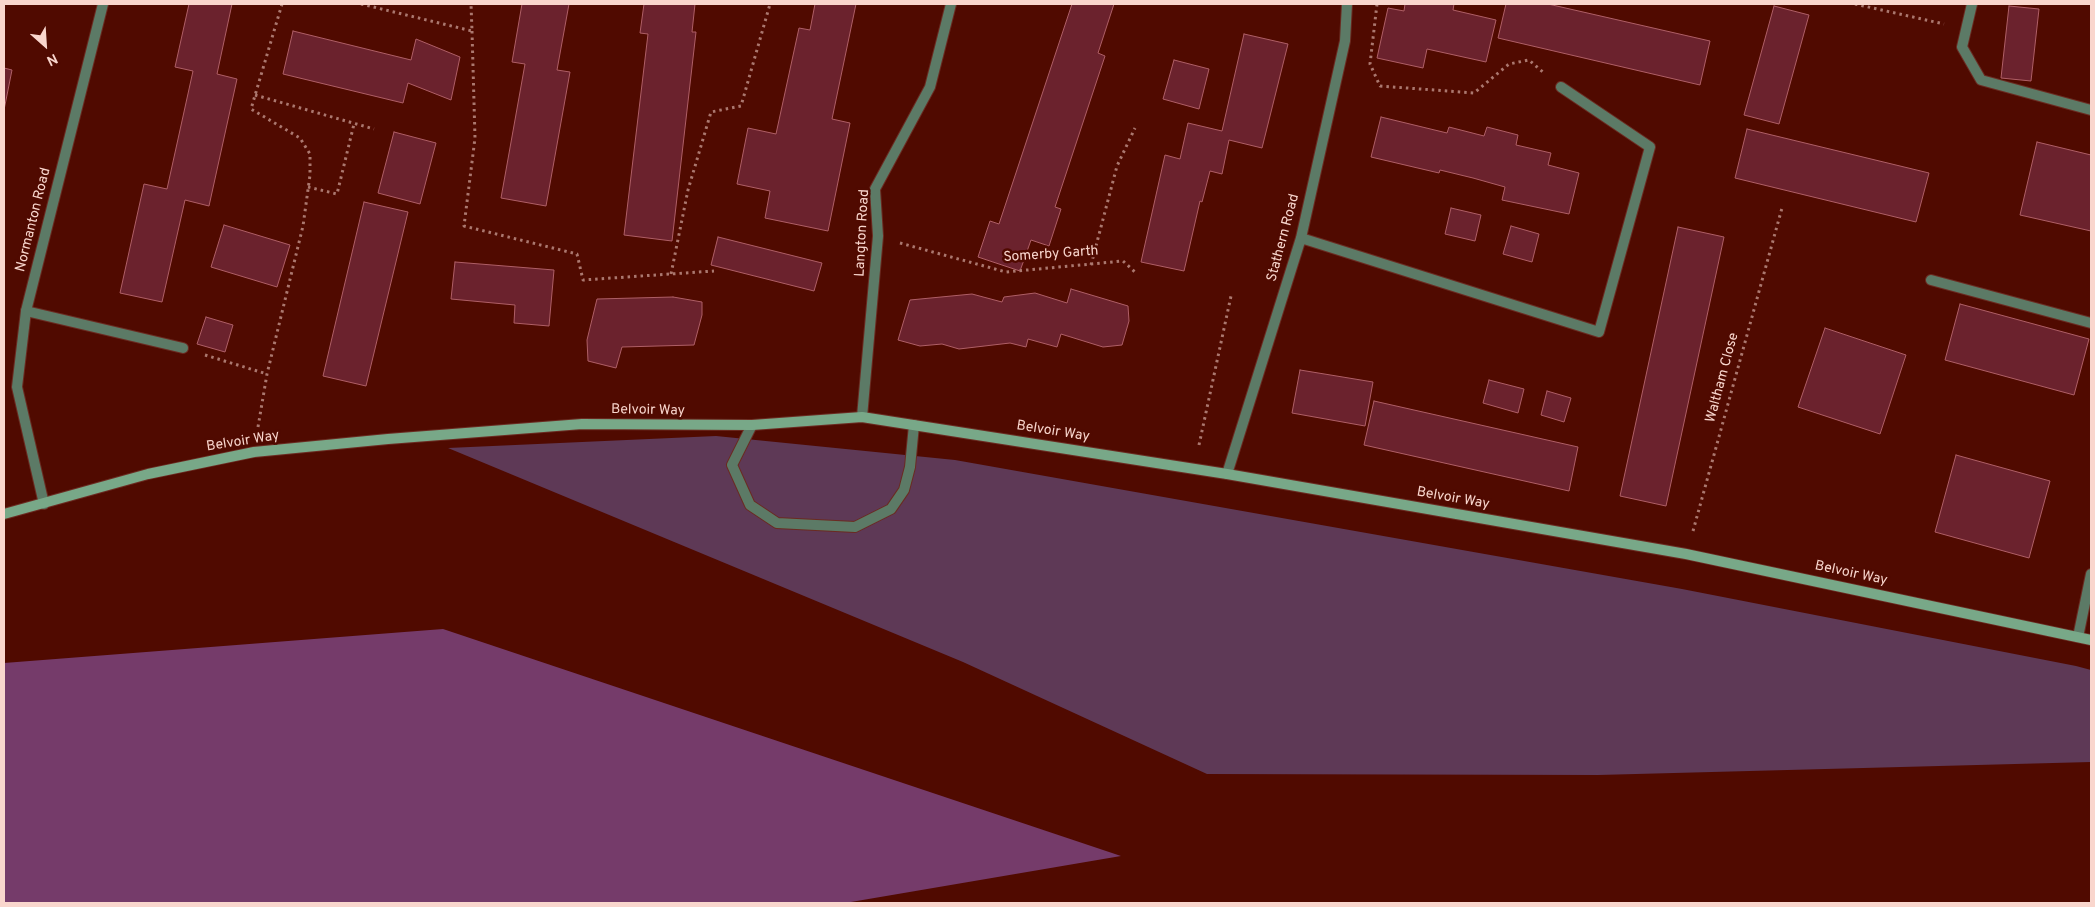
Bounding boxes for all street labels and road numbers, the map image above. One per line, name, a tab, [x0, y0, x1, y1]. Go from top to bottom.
street label: Normanton Road	[13, 166, 55, 274]
street label: Langton Road	[852, 189, 874, 277]
street label: Stathern Road	[1264, 192, 1304, 284]
street label: Somerby Garth	[1003, 243, 1099, 267]
street label: Waltham Close	[1703, 331, 1743, 425]
street label: Belvoir Way	[611, 402, 685, 420]
street label: Belvoir Way	[1015, 418, 1091, 446]
street label: Belvoir Way	[205, 428, 281, 456]
street label: Belvoir Way	[1415, 484, 1491, 514]
street label: Belvoir Way	[1813, 558, 1889, 590]

